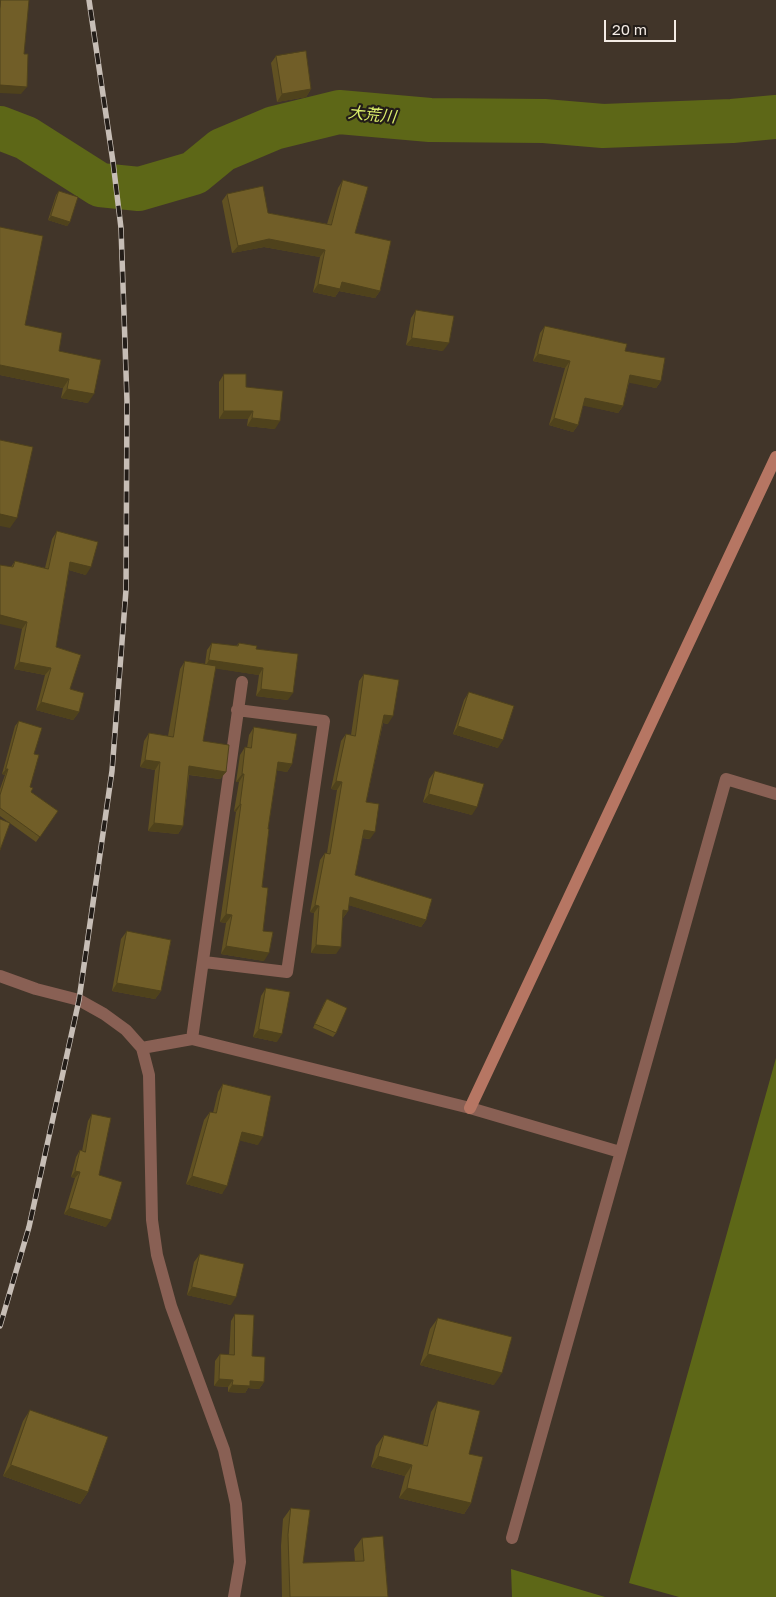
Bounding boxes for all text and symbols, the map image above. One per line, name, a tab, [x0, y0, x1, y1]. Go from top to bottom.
scale bar	[606, 10, 678, 42]
text: 20 m	[612, 20, 647, 38]
water label: 大荒川	[347, 103, 397, 127]

